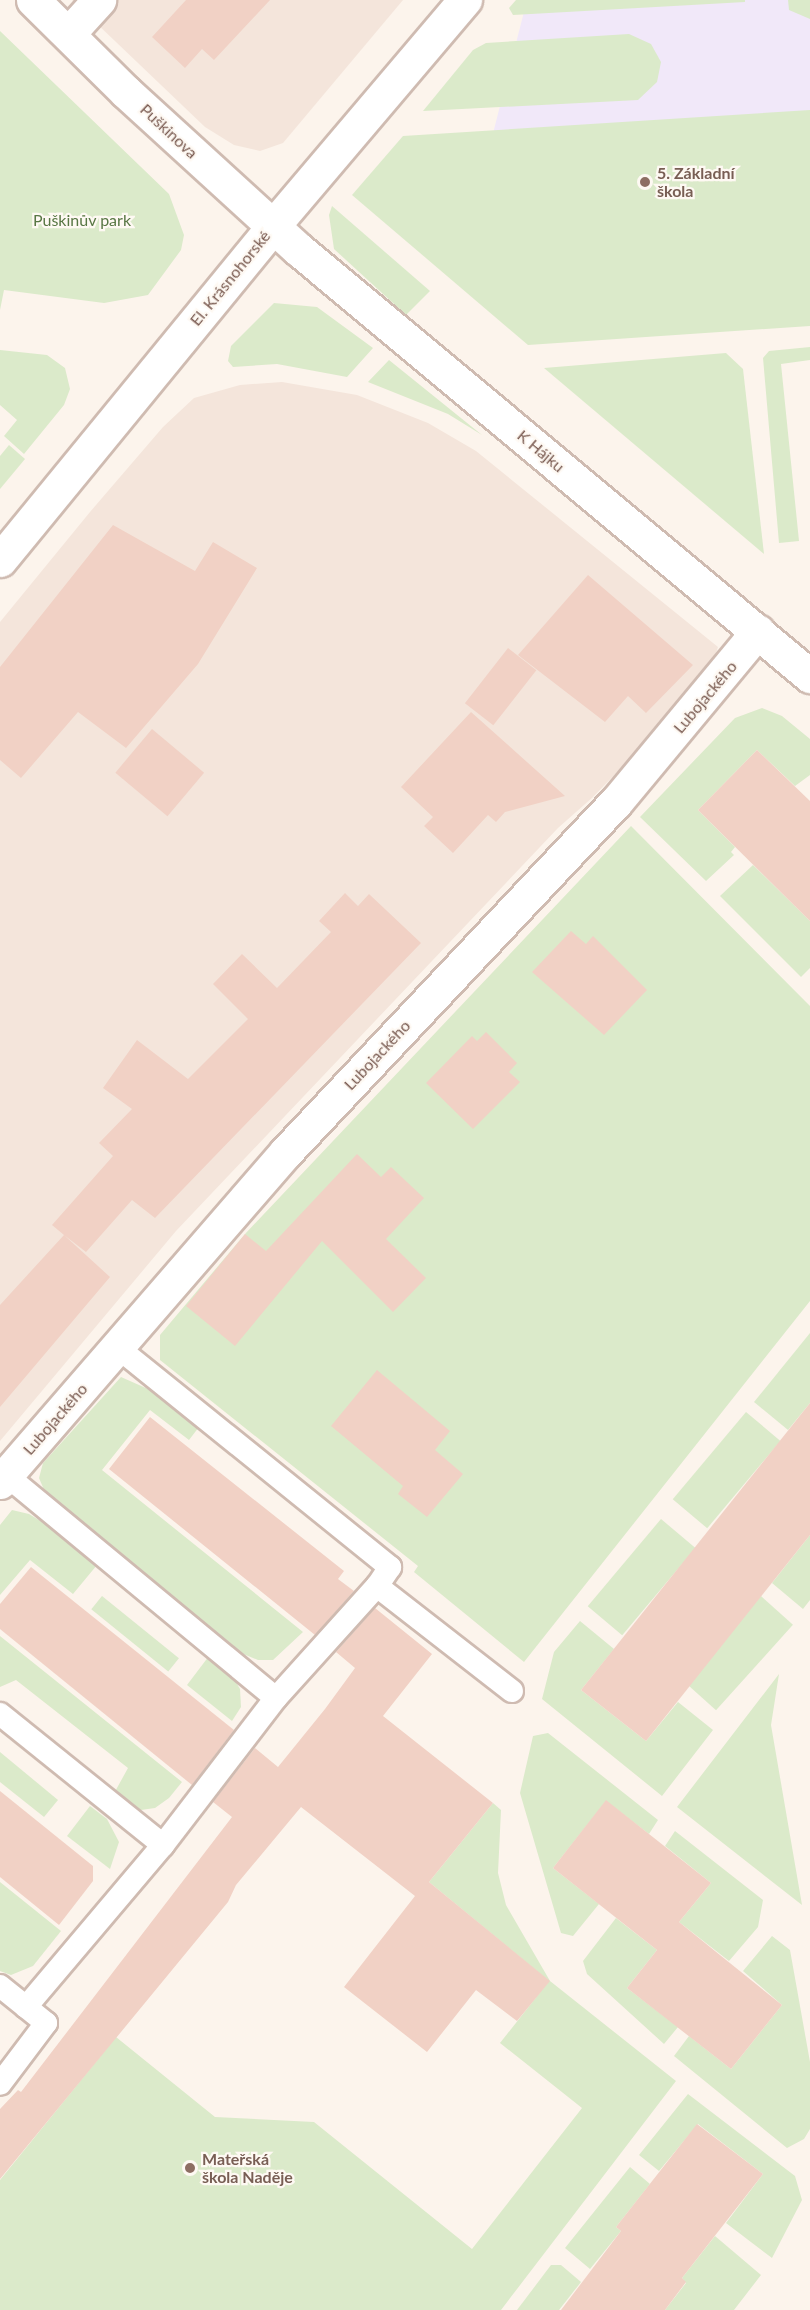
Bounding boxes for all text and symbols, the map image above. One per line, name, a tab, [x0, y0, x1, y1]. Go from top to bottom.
street label: Puškinova	[136, 100, 202, 162]
place label: 5. Základní škola	[657, 163, 735, 201]
marker: 5. Základní škola	[638, 175, 652, 189]
park label: Puškinův park	[33, 210, 131, 230]
street label: El. Krásnohorské	[186, 227, 274, 329]
street label: K Hájku	[514, 426, 568, 476]
street label: Lubojackého	[669, 657, 741, 737]
street label: Lubojackého	[340, 1016, 414, 1094]
street label: Lubojackého	[19, 1379, 91, 1459]
place label: Mateřská škola Naděje	[202, 2149, 293, 2187]
marker: Mateřská škola Naděje	[183, 2161, 197, 2175]

